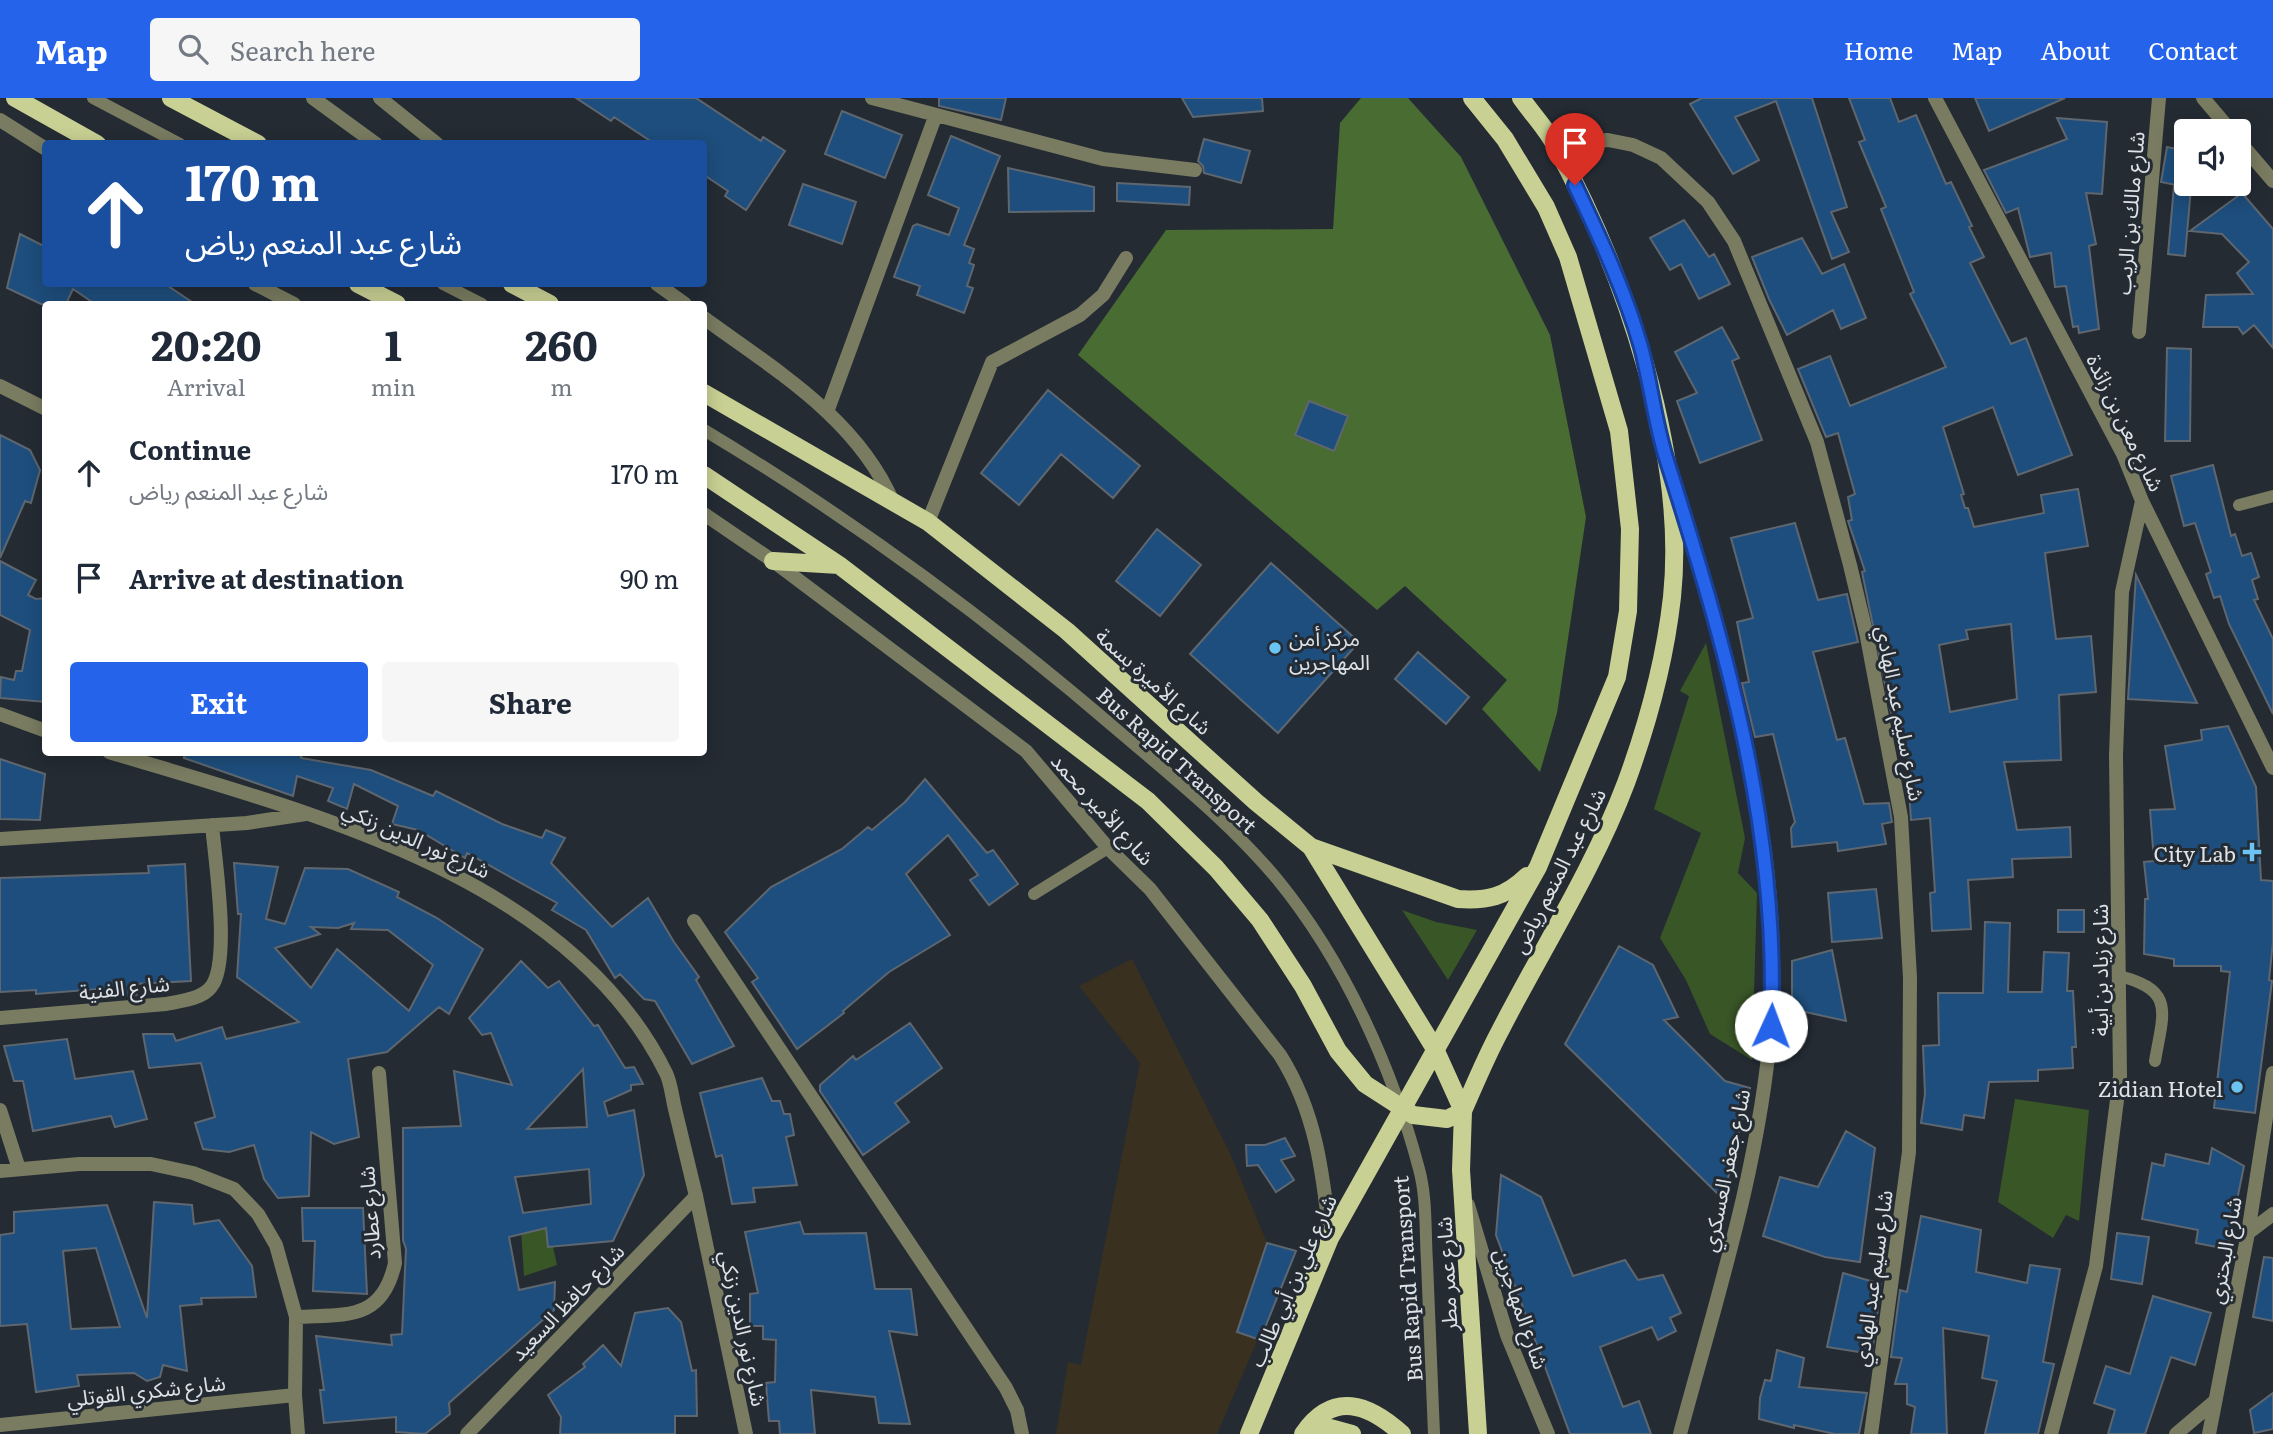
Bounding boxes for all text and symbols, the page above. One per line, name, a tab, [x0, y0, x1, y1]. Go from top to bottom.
search box	[150, 18, 640, 81]
text: Map	[35, 25, 108, 74]
icon: search	[174, 30, 212, 68]
text: Search here	[230, 30, 376, 69]
text: Home	[1844, 32, 1913, 67]
text: Map	[1951, 32, 2002, 67]
text: About	[2040, 32, 2110, 67]
text: Contact	[2148, 32, 2238, 67]
pin	[1545, 113, 1605, 185]
map controls	[2174, 119, 2251, 196]
button: sound	[2174, 119, 2251, 196]
icon: arrive	[1556, 124, 1594, 162]
street label: شارع مالك بن الريب	[2105, 130, 2153, 296]
text: 170 m	[185, 143, 319, 216]
icon: ahead	[70, 168, 161, 259]
text: شارع عبد المنعم رياض	[185, 216, 462, 264]
text: 20:20	[151, 312, 262, 374]
text: 1	[385, 312, 402, 374]
text: 260	[525, 312, 598, 374]
street label: شارع معن بن زائدة	[2079, 348, 2174, 497]
text: Arrival	[167, 369, 246, 403]
text: min	[371, 369, 416, 403]
text: m	[550, 369, 573, 403]
text: Continue	[129, 429, 251, 468]
text: 170 m	[611, 453, 679, 492]
icon: ahead	[70, 454, 108, 492]
text: شارع عبد المنعم رياض	[129, 473, 328, 507]
text: Arrive at destination	[129, 558, 404, 597]
text: 90 m	[620, 558, 679, 597]
icon: arrive	[70, 559, 108, 597]
street label: شارع الأميرة بسمة	[1089, 619, 1220, 742]
place label: مركز أمن المهاجرين	[1289, 621, 1370, 676]
street label: شارع سليم عبد الهادي	[1867, 623, 1934, 804]
marker: مركز أمن المهاجرين	[1267, 640, 1283, 656]
button: Exit	[70, 662, 368, 742]
button: Share	[382, 662, 679, 742]
street label: Bus Rapid Transport	[1091, 678, 1266, 840]
street label: شارع الأمير محمد	[1044, 745, 1163, 872]
street label: شارع عبد المنعم رياض	[1502, 782, 1614, 959]
street label: شارع نور الدين زنكي	[337, 792, 496, 887]
place label: City Lab	[2153, 837, 2236, 868]
marker: City Lab	[2242, 842, 2262, 862]
street label: شارع زياد بن أبية	[2083, 904, 2116, 1036]
street label: شارع الفنية	[77, 966, 171, 1008]
position arrow	[1734, 989, 1808, 1063]
place label: Zidian Hotel	[2098, 1072, 2223, 1103]
marker: Zidian Hotel	[2229, 1079, 2245, 1095]
street label: شارع جعفر العسكري	[1692, 1086, 1759, 1255]
street label: شارع عطارد	[349, 1165, 389, 1261]
street label: Bus Rapid Transport	[1383, 1174, 1429, 1383]
street label: شارع سليم عبد الهادي	[1843, 1188, 1902, 1369]
street label: شارع علي بن أبي طالب	[1239, 1189, 1346, 1372]
street label: شارع البحتري	[2198, 1194, 2250, 1307]
street label: شارع عمر مطر	[1427, 1216, 1466, 1333]
street label: شارع حافظ السعيد	[502, 1235, 632, 1368]
street label: شارع المهاجرين	[1486, 1243, 1558, 1373]
street label: شارع نور الدين زنكي	[711, 1247, 777, 1410]
street label: شارع شكري القوتلي	[65, 1365, 227, 1416]

